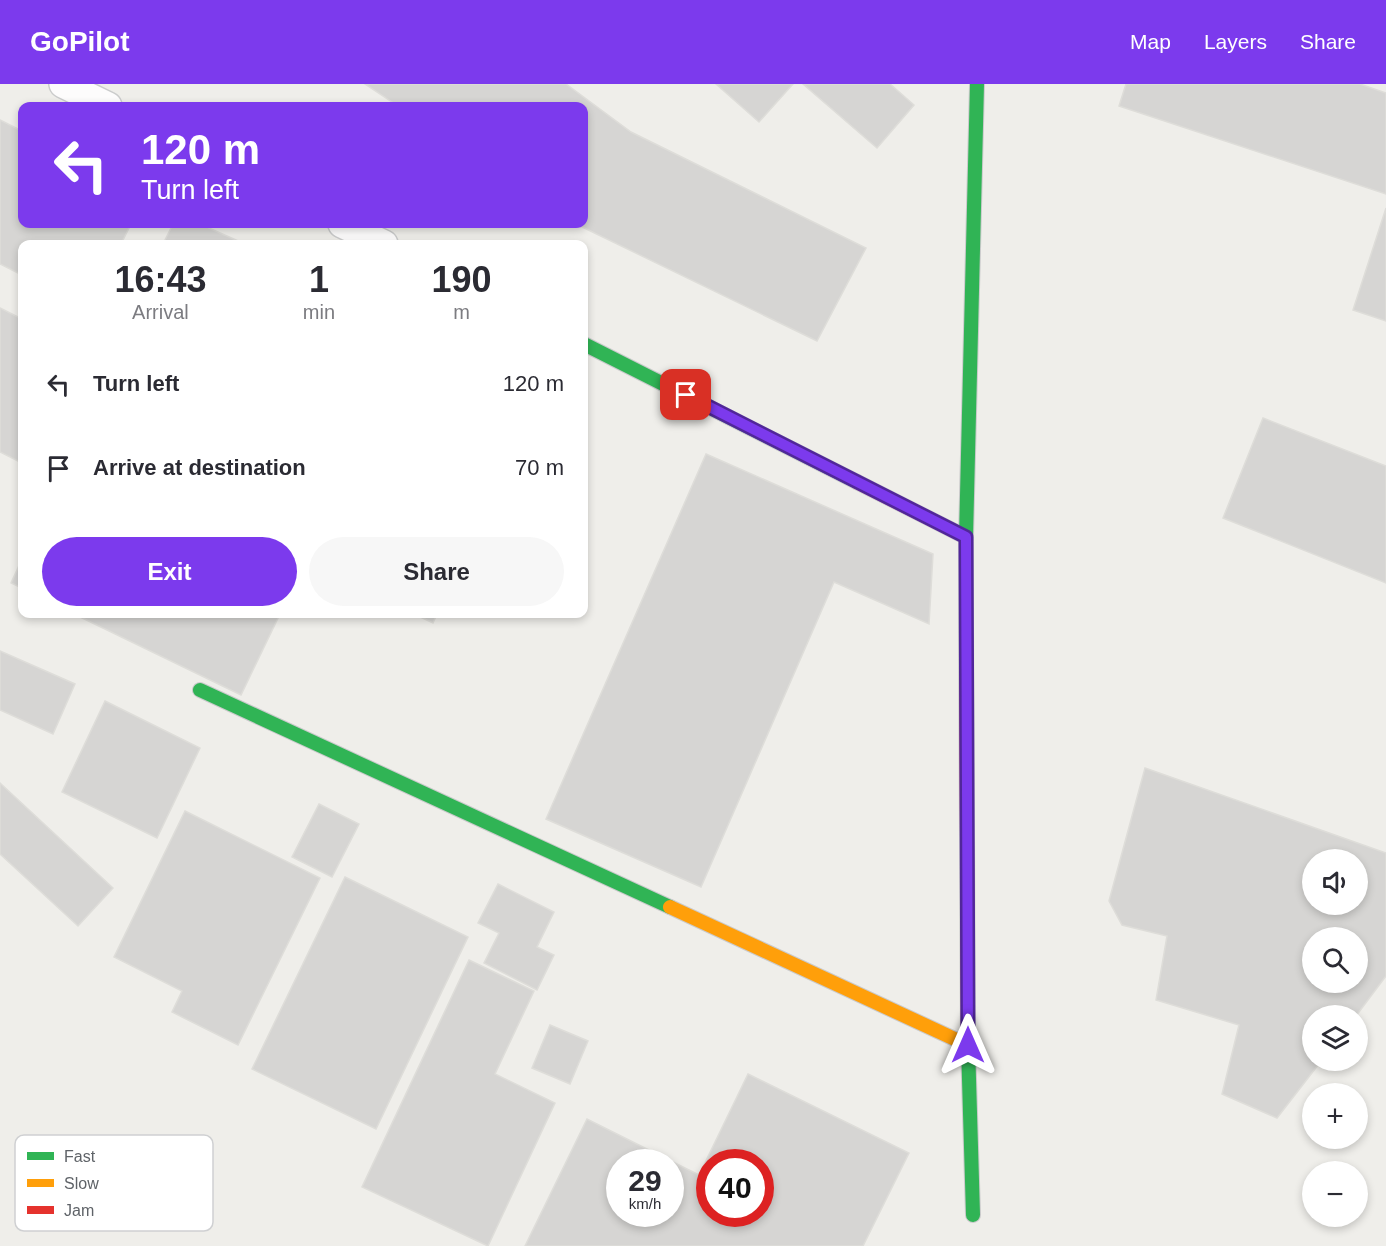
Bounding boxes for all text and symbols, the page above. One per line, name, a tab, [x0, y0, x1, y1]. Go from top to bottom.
text: GoPilot	[30, 26, 130, 57]
text: Map	[1130, 30, 1171, 53]
text: Layers	[1204, 30, 1267, 53]
text: Share	[1300, 30, 1356, 53]
icon: left	[42, 126, 120, 204]
text: 120 m	[141, 126, 260, 173]
text: Turn left	[141, 175, 239, 205]
text: 16:43	[114, 259, 206, 300]
text: 1	[309, 259, 329, 300]
text: 190	[431, 259, 492, 300]
text: Arrival	[132, 301, 189, 323]
text: min	[303, 301, 335, 323]
text: m	[453, 301, 470, 323]
icon: left	[42, 368, 75, 401]
pin	[660, 369, 711, 420]
text: Turn left	[93, 371, 179, 396]
text: 120 m	[503, 371, 564, 396]
icon: arrive	[669, 378, 702, 411]
icon: arrive	[42, 452, 75, 485]
text: Arrive at destination	[93, 455, 306, 480]
text: 70 m	[515, 455, 564, 480]
button: Exit	[42, 537, 297, 606]
button: Share	[309, 537, 564, 606]
map controls	[1302, 849, 1368, 1227]
button: sound	[1302, 849, 1368, 915]
button: search	[1302, 927, 1368, 993]
button: layers	[1302, 1005, 1368, 1071]
position arrow	[936, 1013, 1000, 1077]
button: +	[1302, 1083, 1368, 1149]
legend	[15, 1135, 213, 1231]
text: Fast	[64, 1148, 96, 1165]
speed limit sign: 40	[696, 1149, 774, 1227]
button: −	[1302, 1161, 1368, 1227]
text: 29	[628, 1164, 662, 1197]
text: Slow	[64, 1175, 99, 1192]
text: km/h	[629, 1195, 661, 1212]
text: Jam	[64, 1202, 94, 1219]

